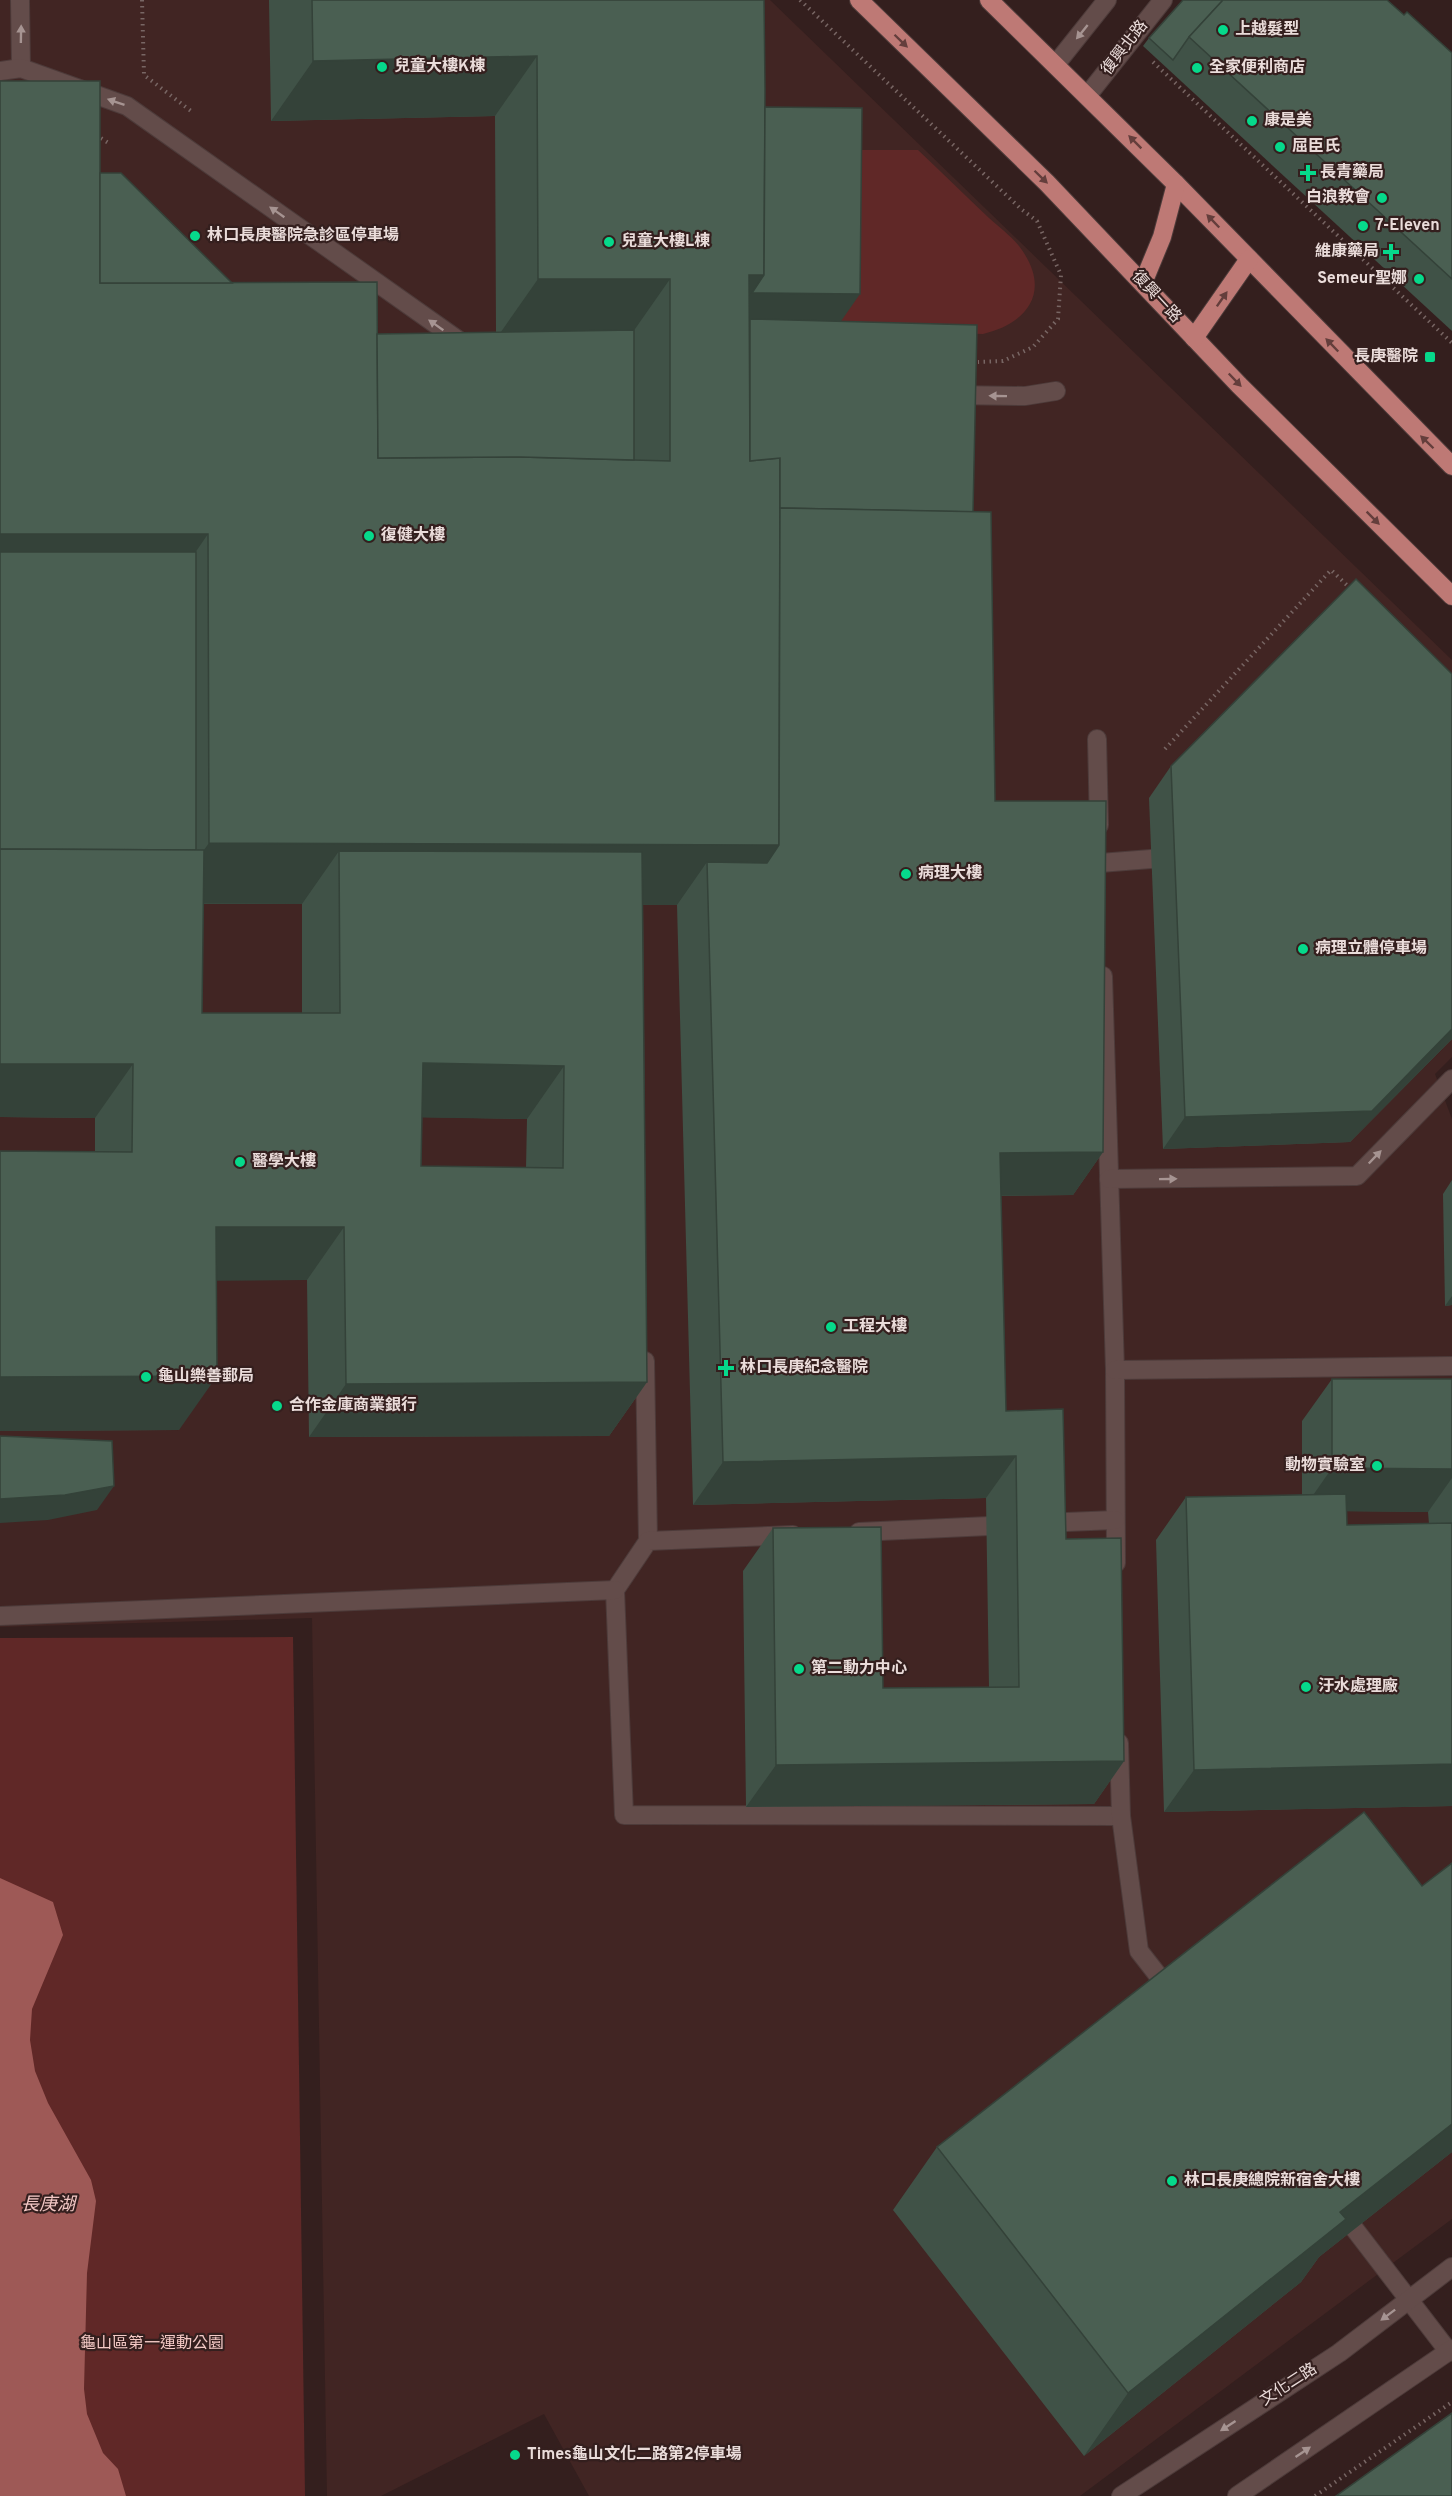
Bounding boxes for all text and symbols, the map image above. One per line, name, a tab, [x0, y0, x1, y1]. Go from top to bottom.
street label: 復興北路	[1097, 17, 1153, 79]
place label: 上越髮型	[1235, 19, 1299, 40]
marker: 上越髮型	[1216, 23, 1230, 37]
one-way arrow	[1075, 24, 1088, 40]
one-way arrow	[17, 25, 26, 44]
one-way arrow	[893, 33, 907, 47]
place label: 兒童大樓K棟	[394, 56, 485, 77]
place label: 全家便利商店	[1209, 58, 1305, 78]
marker: 兒童大樓K棟	[375, 60, 389, 74]
marker: 全家便利商店	[1190, 61, 1204, 75]
one-way arrow	[107, 97, 125, 107]
place label: 康是美	[1264, 111, 1312, 131]
marker: 康是美	[1245, 114, 1259, 128]
one-way arrow	[1128, 136, 1142, 150]
place label: 屈臣氏	[1292, 137, 1340, 157]
marker: 屈臣氏	[1273, 140, 1287, 154]
place label: 長青藥局	[1320, 163, 1384, 183]
marker: 長青藥局	[1301, 166, 1315, 180]
one-way arrow	[1033, 169, 1047, 183]
place label: 白浪教會	[1306, 188, 1370, 208]
marker: 白浪教會	[1375, 191, 1389, 205]
one-way arrow	[269, 206, 285, 218]
one-way arrow	[1206, 215, 1220, 229]
place label: 7-Eleven	[1375, 216, 1440, 236]
marker: 7-Eleven	[1356, 219, 1370, 233]
place label: 林口長庚醫院急診區停車場	[207, 226, 399, 246]
marker: 林口長庚醫院急診區停車場	[188, 229, 202, 243]
place label: 兒童大樓L棟	[621, 231, 710, 252]
marker: 兒童大樓L棟	[602, 235, 616, 249]
place label: 維康藥局	[1315, 242, 1379, 262]
marker: 維康藥局	[1384, 245, 1398, 259]
street label: 復興一路	[1127, 267, 1185, 327]
place label: Semeur聖娜	[1317, 268, 1407, 289]
marker: Semeur聖娜	[1412, 272, 1426, 286]
one-way arrow	[1216, 291, 1228, 307]
one-way arrow	[428, 319, 444, 331]
one-way arrow	[1325, 337, 1339, 352]
place label: 長庚醫院	[1354, 347, 1418, 367]
marker: 長庚醫院	[1423, 350, 1437, 364]
one-way arrow	[1227, 373, 1241, 387]
one-way arrow	[988, 392, 1007, 401]
one-way arrow	[1420, 435, 1434, 449]
one-way arrow	[1365, 510, 1379, 524]
place label: 復健大樓	[381, 526, 445, 546]
marker: 復健大樓	[362, 529, 376, 543]
place label: 病理大樓	[918, 864, 982, 884]
marker: 病理大樓	[899, 867, 913, 881]
place label: 病理立體停車場	[1315, 939, 1427, 959]
marker: 病理立體停車場	[1296, 942, 1310, 956]
one-way arrow	[1368, 1151, 1382, 1165]
place label: 醫學大樓	[252, 1152, 316, 1172]
marker: 醫學大樓	[233, 1155, 247, 1169]
one-way arrow	[1158, 1174, 1177, 1184]
place label: 工程大樓	[843, 1317, 907, 1337]
marker: 工程大樓	[824, 1320, 838, 1334]
place label: 林口長庚紀念醫院	[740, 1358, 868, 1378]
marker: 林口長庚紀念醫院	[717, 1359, 735, 1377]
place label: 龜山樂善郵局	[158, 1367, 254, 1387]
marker: 龜山樂善郵局	[139, 1370, 153, 1384]
place label: 合作金庫商業銀行	[289, 1396, 417, 1416]
marker: 合作金庫商業銀行	[270, 1399, 284, 1413]
place label: 動物實驗室	[1285, 1456, 1365, 1476]
marker: 動物實驗室	[1370, 1459, 1384, 1473]
place label: 第二動力中心	[811, 1658, 907, 1679]
marker: 第二動力中心	[792, 1662, 806, 1676]
place label: 汙水處理廠	[1318, 1677, 1398, 1697]
marker: 汙水處理廠	[1299, 1680, 1313, 1694]
place label: 林口長庚總院新宿舍大樓	[1184, 2171, 1360, 2191]
marker: 林口長庚總院新宿舍大樓	[1165, 2174, 1179, 2188]
water label: 長庚湖	[21, 2194, 78, 2217]
one-way arrow	[1381, 2309, 1396, 2321]
park label: 龜山區第一運動公園	[80, 2334, 224, 2354]
street label: 文化二路	[1257, 2359, 1321, 2411]
one-way arrow	[1220, 2420, 1236, 2431]
place label: Times龜山文化二路第2停車場	[527, 2444, 742, 2465]
one-way arrow	[1294, 2446, 1310, 2458]
marker: Times龜山文化二路第2停車場	[508, 2448, 522, 2462]

